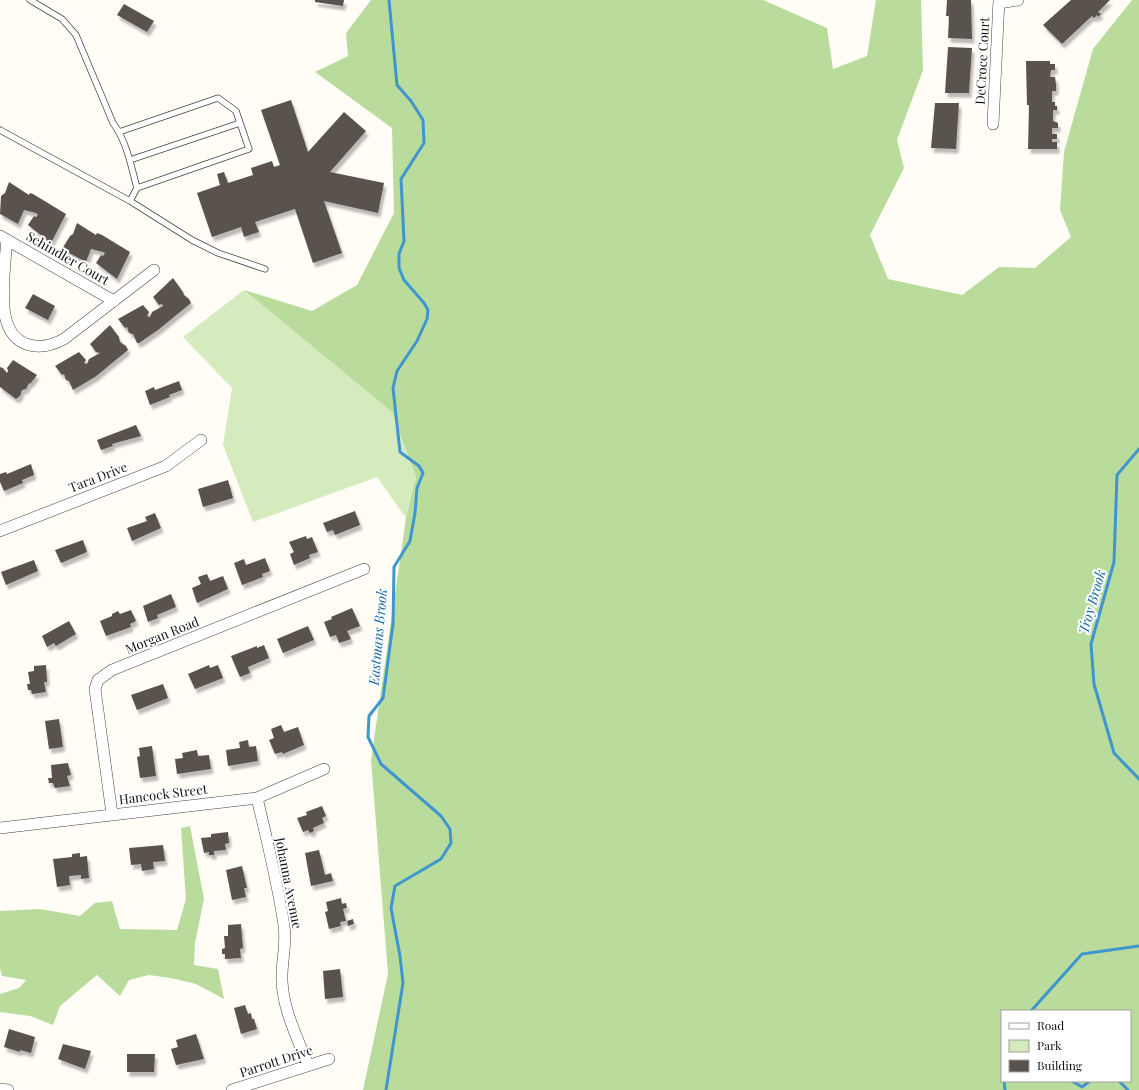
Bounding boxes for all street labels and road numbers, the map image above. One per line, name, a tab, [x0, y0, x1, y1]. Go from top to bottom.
street label: DeCroce Court	[971, 16, 992, 105]
street label: Schindler Court	[24, 227, 113, 288]
street label: Tara Drive	[66, 457, 130, 495]
street label: Morgan Road	[123, 612, 201, 657]
street label: Hancock Street	[118, 780, 208, 807]
street label: Johanna Avenue	[272, 835, 307, 930]
street label: Parrott Drive	[237, 1041, 315, 1080]

